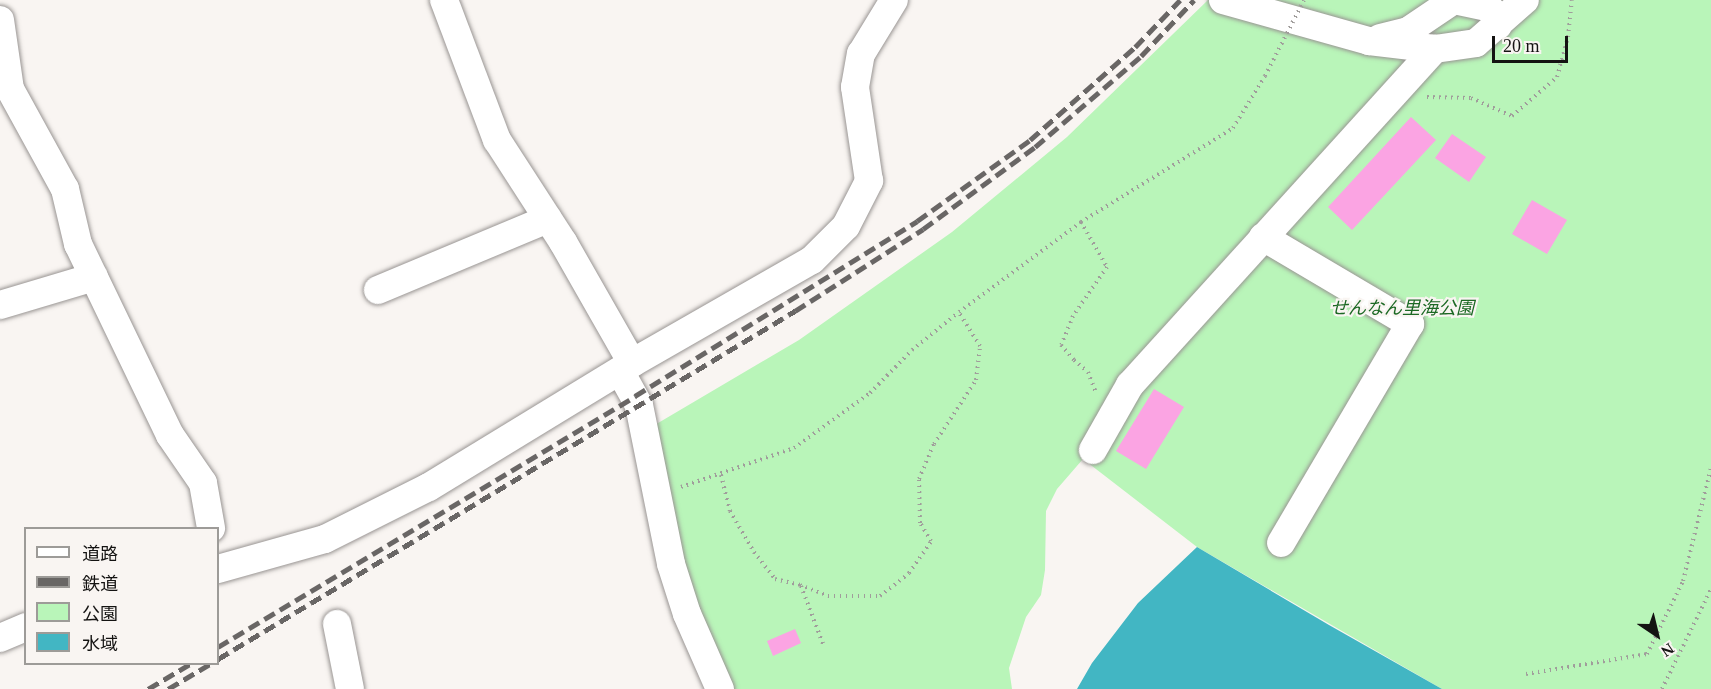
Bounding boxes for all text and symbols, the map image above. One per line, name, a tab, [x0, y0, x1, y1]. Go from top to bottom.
scale bar	[1495, 24, 1572, 62]
text: 20 m	[1503, 36, 1540, 56]
park label: せんなん里海公園	[1330, 297, 1474, 319]
legend	[24, 527, 219, 665]
text: 道路	[82, 544, 118, 564]
text: 鉄道	[82, 574, 118, 594]
text: 公園	[82, 604, 118, 624]
north arrow	[1627, 605, 1687, 665]
text: 水域	[82, 634, 118, 654]
text: N	[1658, 640, 1677, 660]

